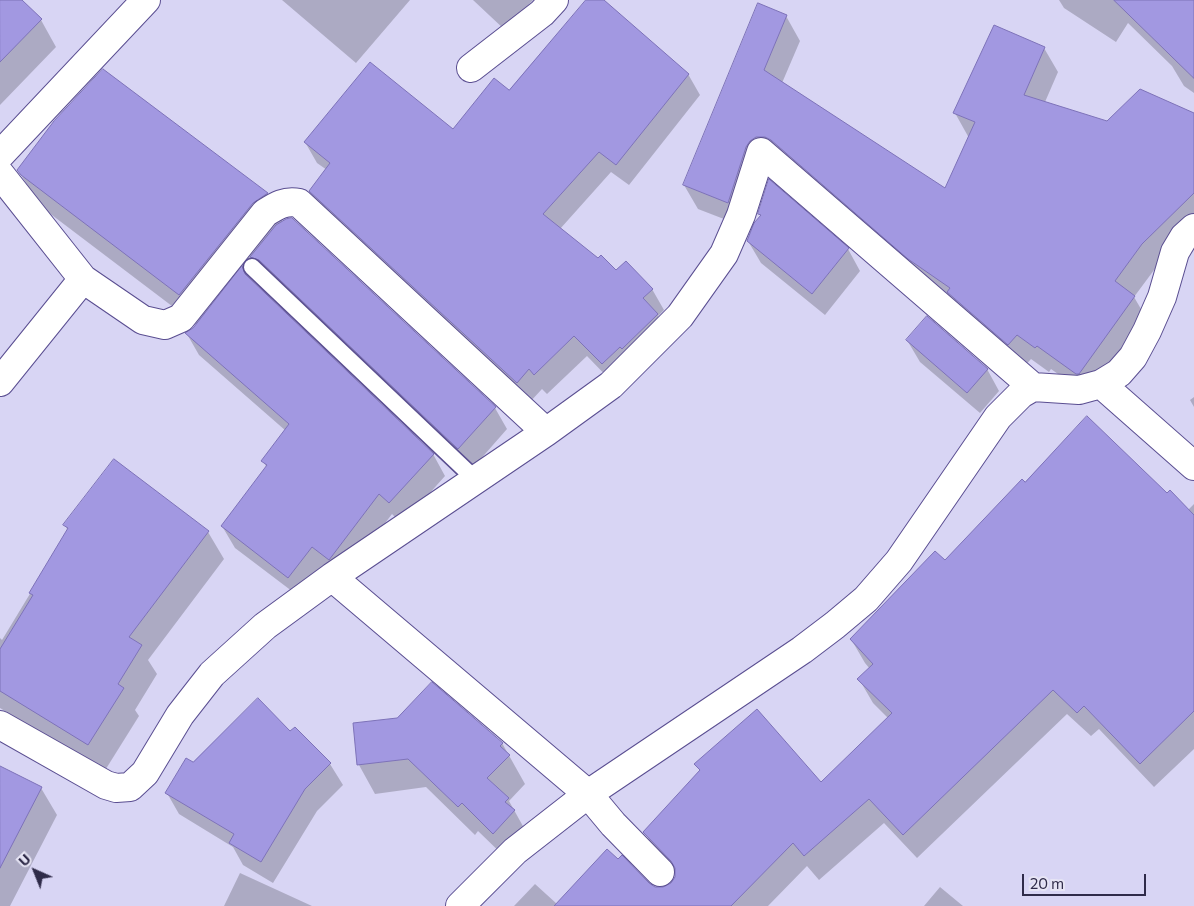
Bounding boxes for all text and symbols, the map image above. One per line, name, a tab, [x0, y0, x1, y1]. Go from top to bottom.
north arrow	[10, 846, 60, 896]
text: U	[15, 850, 34, 870]
scale bar	[1024, 864, 1148, 896]
text: 20 m	[1030, 874, 1064, 892]

